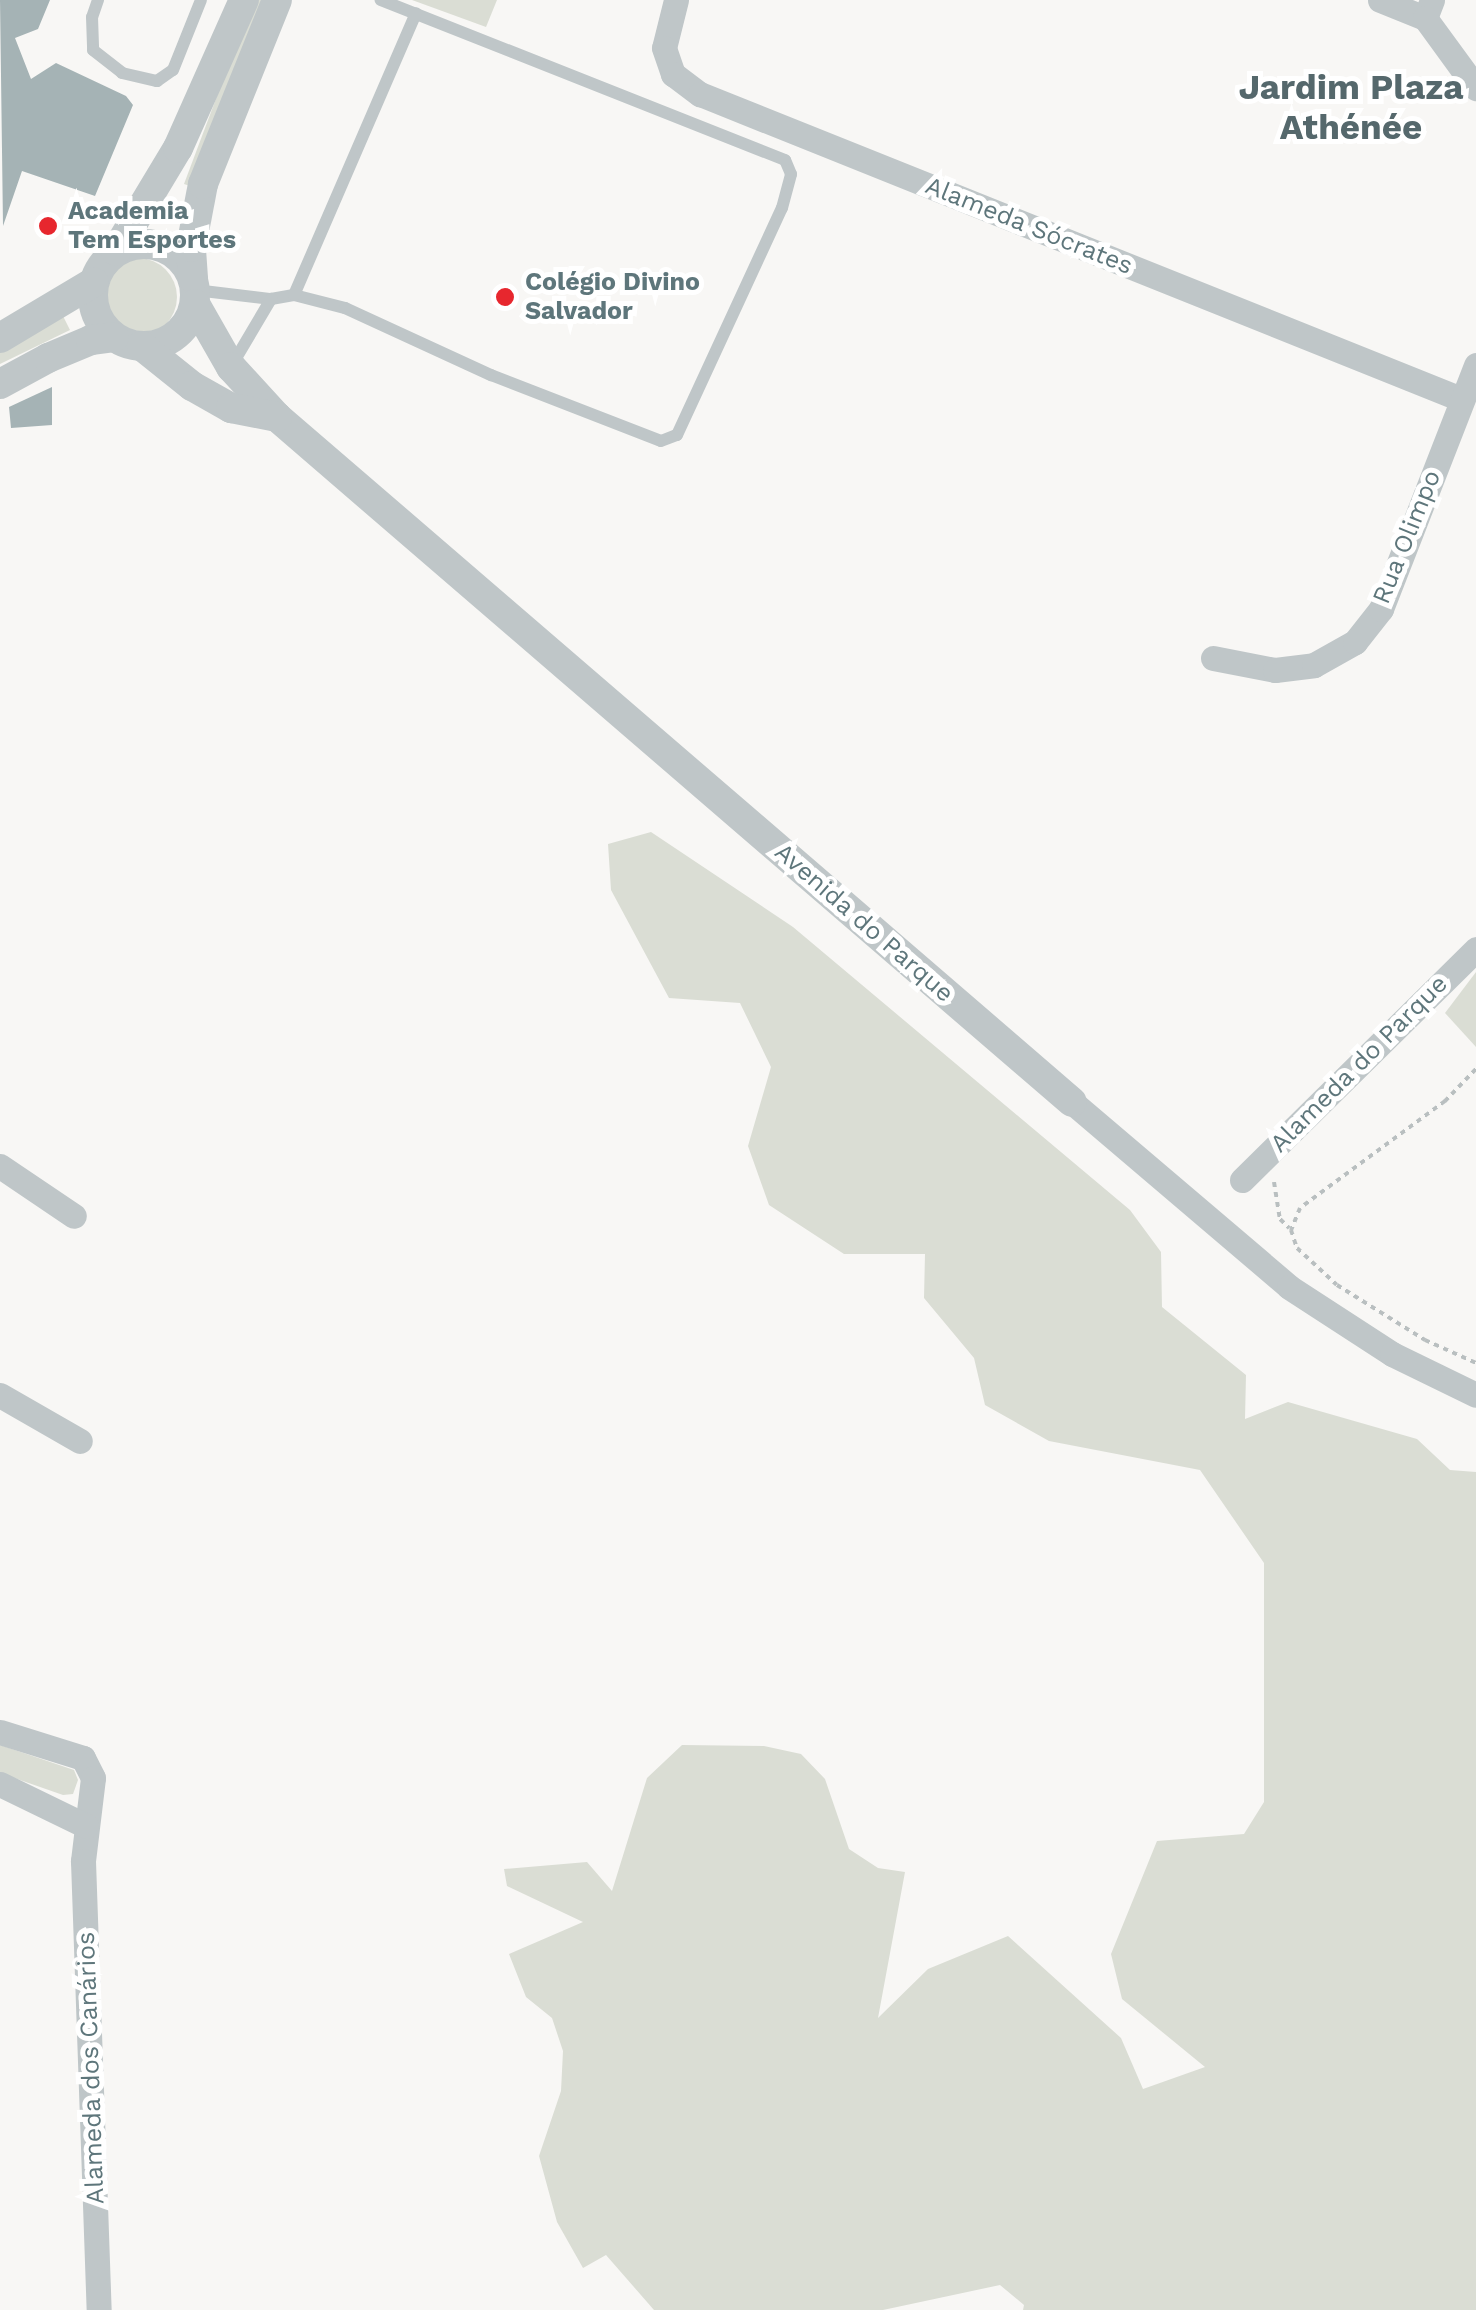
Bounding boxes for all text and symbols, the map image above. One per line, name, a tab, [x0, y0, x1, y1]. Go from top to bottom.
district label: Jardim Plaza Athénée	[1238, 66, 1464, 148]
street label: Alameda Sócrates	[921, 171, 1137, 281]
place label: Academia Tem Esportes	[68, 197, 236, 256]
marker: Academia Tem Esportes	[37, 215, 59, 237]
place label: Colégio Divino Salvador	[525, 268, 700, 327]
marker: Colégio Divino Salvador	[494, 286, 516, 308]
street label: Rua Olimpo	[1367, 466, 1447, 608]
street label: Avenida do Parque	[768, 837, 960, 1009]
street label: Alameda do Parque	[1264, 969, 1454, 1159]
street label: Alameda dos Canários	[71, 1931, 111, 2205]

